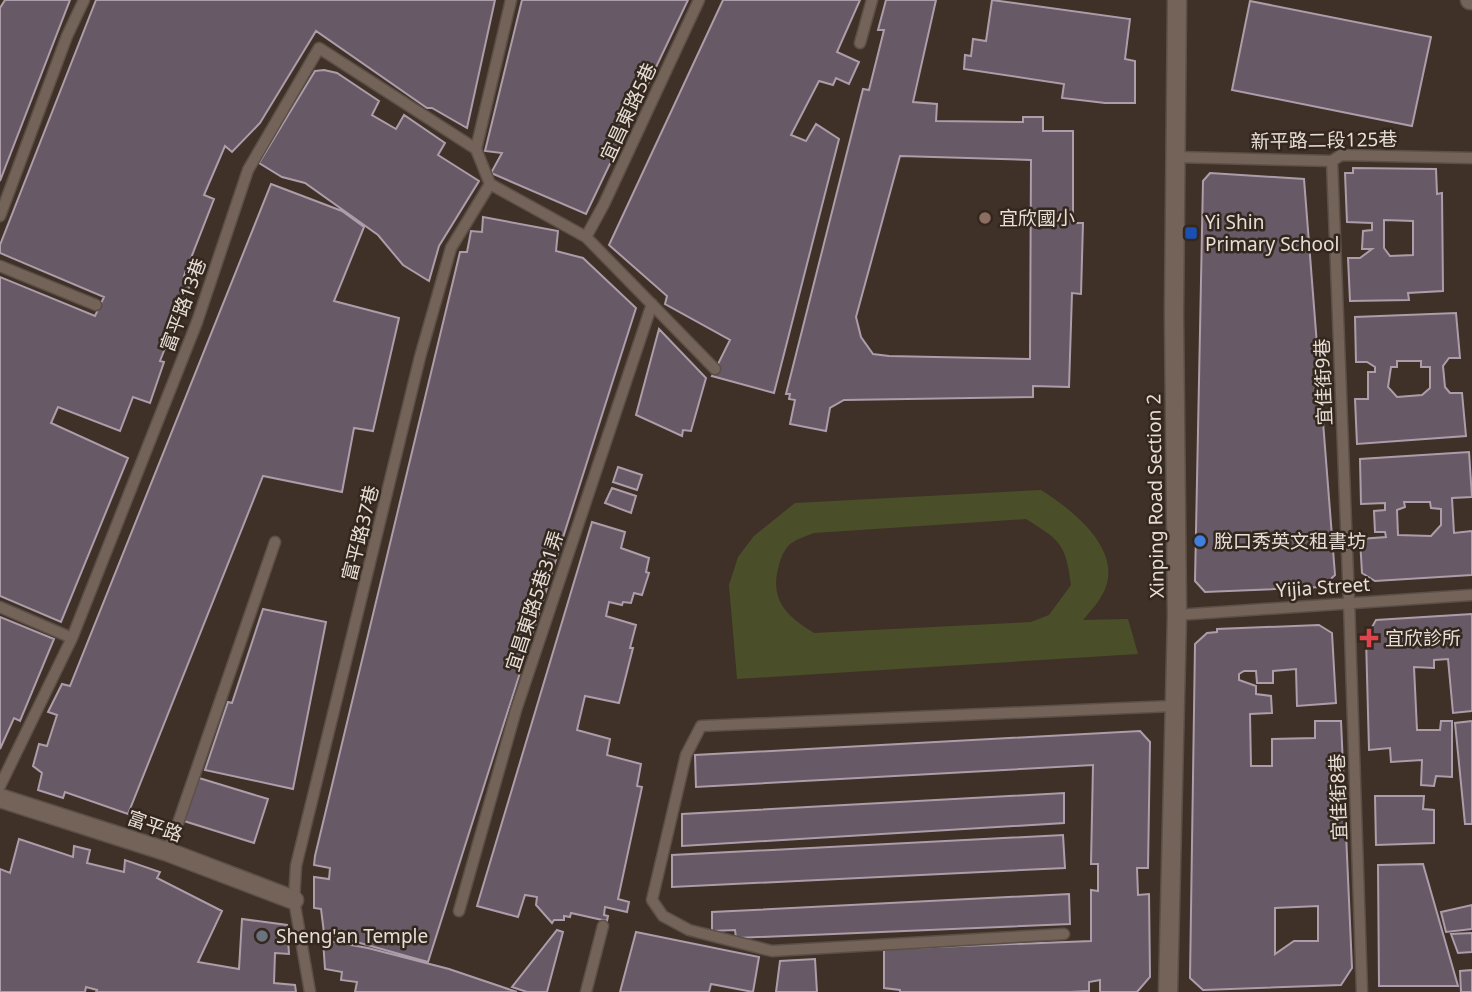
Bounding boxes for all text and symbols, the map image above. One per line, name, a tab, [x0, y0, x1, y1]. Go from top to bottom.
street label: 宜昌東路5巷	[594, 59, 662, 165]
street label: 新平路二段125巷	[1250, 126, 1398, 154]
place label: 宜欣國小	[999, 205, 1075, 231]
place label: Yi Shin Primary School	[1205, 209, 1339, 257]
marker: 宜欣國小	[977, 210, 993, 226]
marker: Yi Shin Primary School	[1183, 225, 1199, 241]
street label: 富平路13巷	[154, 255, 212, 355]
street label: 宜佳街9巷	[1308, 338, 1338, 426]
street label: Xinping Road Section 2	[1140, 394, 1170, 598]
street label: 富平路37巷	[336, 482, 384, 584]
street label: 宜昌東路5巷31弄	[499, 527, 569, 675]
place label: 脫口秀英文租書坊	[1214, 528, 1366, 554]
marker: 脫口秀英文租書坊	[1192, 533, 1208, 549]
street label: Yijia Street	[1275, 571, 1371, 603]
place label: 宜欣診所	[1385, 625, 1461, 651]
marker: 宜欣診所	[1359, 628, 1379, 648]
street label: 宜佳街8巷	[1323, 753, 1353, 841]
street label: 富平路	[124, 804, 186, 848]
place label: Sheng'an Temple	[276, 923, 428, 949]
marker: Sheng'an Temple	[254, 928, 270, 944]

